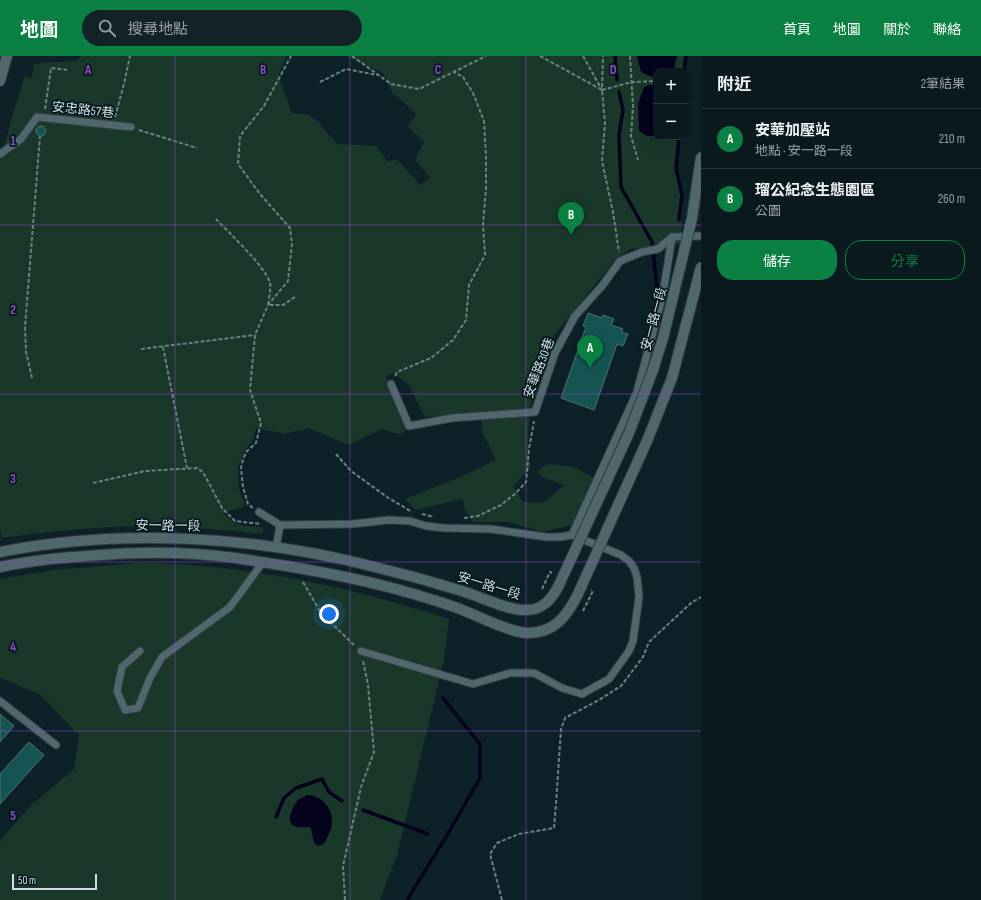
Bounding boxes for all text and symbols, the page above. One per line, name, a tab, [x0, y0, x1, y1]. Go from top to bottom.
search box	[82, 10, 362, 46]
icon: search	[96, 17, 118, 39]
text: 地圖	[20, 19, 58, 42]
text: 搜尋地點	[128, 20, 188, 39]
text: 首頁	[783, 21, 811, 38]
text: 地圖	[833, 21, 861, 38]
text: 關於	[883, 21, 911, 38]
text: 聯絡	[933, 21, 961, 38]
text: A	[84, 62, 92, 78]
text: B	[260, 62, 266, 78]
text: C	[435, 62, 442, 78]
text: D	[610, 62, 617, 78]
map controls	[653, 68, 689, 140]
button: +	[653, 68, 689, 104]
text: 附近	[717, 75, 751, 95]
text: 2筆結果	[921, 76, 965, 92]
street label: 安忠路57巷	[51, 99, 115, 121]
button: −	[653, 104, 689, 140]
text: 安華加壓站	[755, 121, 830, 140]
text: A	[727, 131, 733, 147]
text: 210 m	[939, 131, 965, 147]
text: 1	[10, 133, 16, 149]
text: 地點 · 安一路一段	[755, 143, 853, 159]
text: 瑠公紀念生態園區	[755, 181, 875, 200]
text: B	[727, 191, 733, 207]
text: 260 m	[938, 191, 965, 207]
pin: B	[558, 202, 584, 235]
text: 公園	[755, 203, 781, 219]
button: 儲存	[717, 240, 837, 280]
button: 分享	[845, 240, 965, 280]
street label: 安一路一段	[638, 286, 670, 352]
text: 2	[10, 302, 16, 318]
pin: A	[577, 335, 603, 368]
street label: 安華路30巷	[520, 336, 558, 400]
text: 3	[10, 471, 16, 487]
street label: 安一路一段	[135, 517, 201, 535]
street label: 安一路一段	[456, 569, 522, 603]
your location	[319, 604, 339, 624]
text: 4	[10, 639, 16, 655]
text: 5	[10, 808, 16, 824]
scale bar	[12, 872, 97, 891]
text: 50 m	[18, 874, 36, 887]

